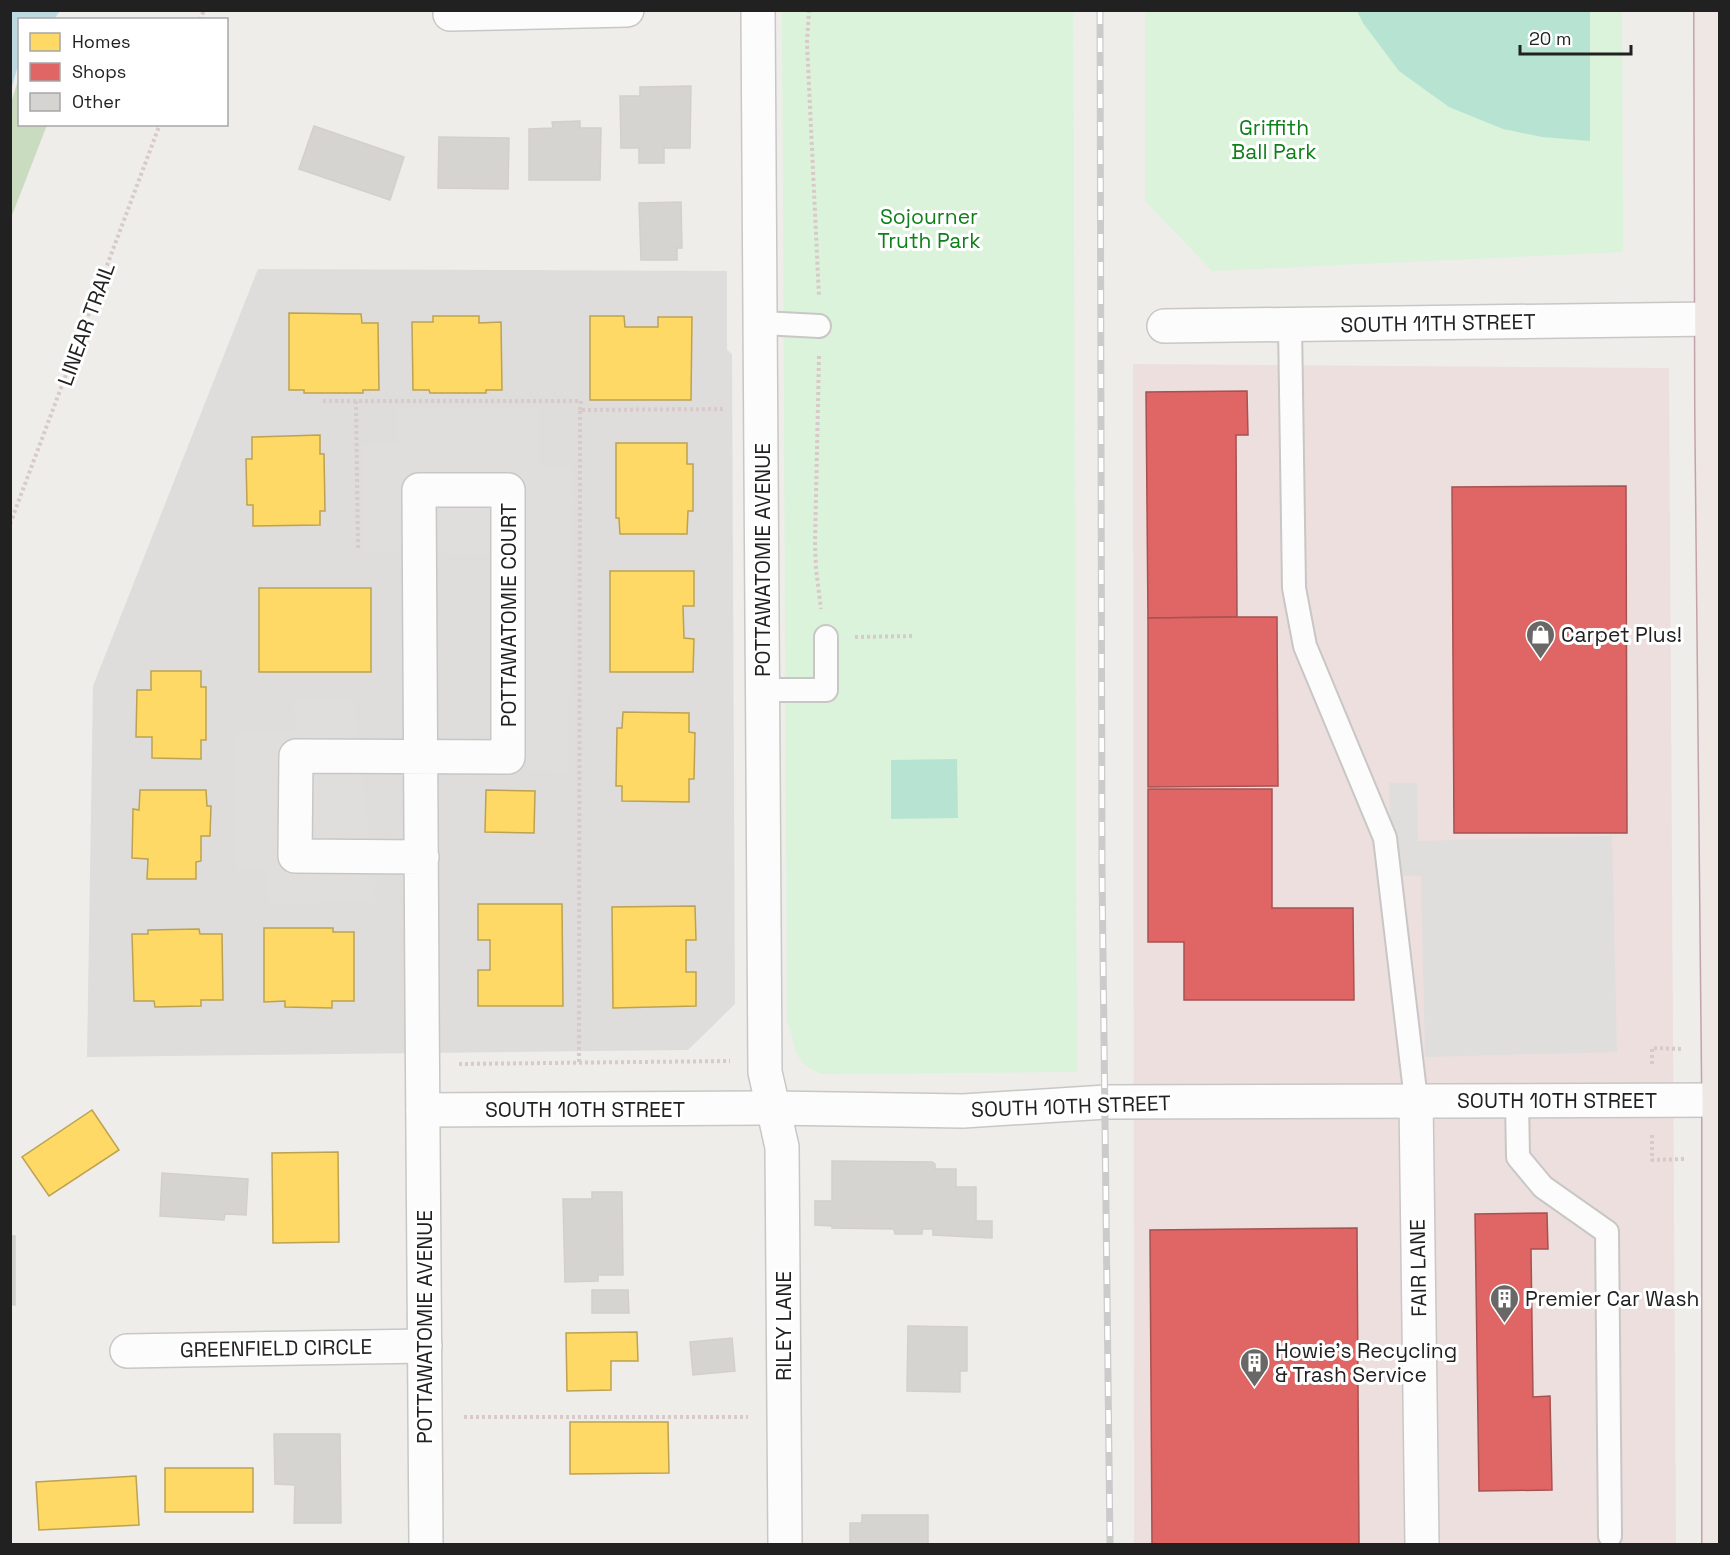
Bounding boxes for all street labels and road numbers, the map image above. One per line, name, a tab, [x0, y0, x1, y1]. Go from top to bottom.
street label: LINEAR TRAIL	[51, 259, 121, 389]
street label: SOUTH 11TH STREET	[1340, 308, 1536, 338]
street label: POTTAWATOMIE AVENUE	[749, 443, 776, 677]
street label: POTTAWATOMIE COURT	[495, 503, 522, 727]
street label: SOUTH 10TH STREET	[1457, 1087, 1657, 1114]
street label: SOUTH 10TH STREET	[971, 1089, 1171, 1123]
street label: SOUTH 10TH STREET	[485, 1096, 685, 1123]
street label: POTTAWATOMIE AVENUE	[411, 1210, 438, 1444]
street label: FAIR LANE	[1404, 1219, 1432, 1317]
street label: RILEY LANE	[770, 1271, 797, 1381]
street label: GREENFIELD CIRCLE	[180, 1333, 372, 1363]

